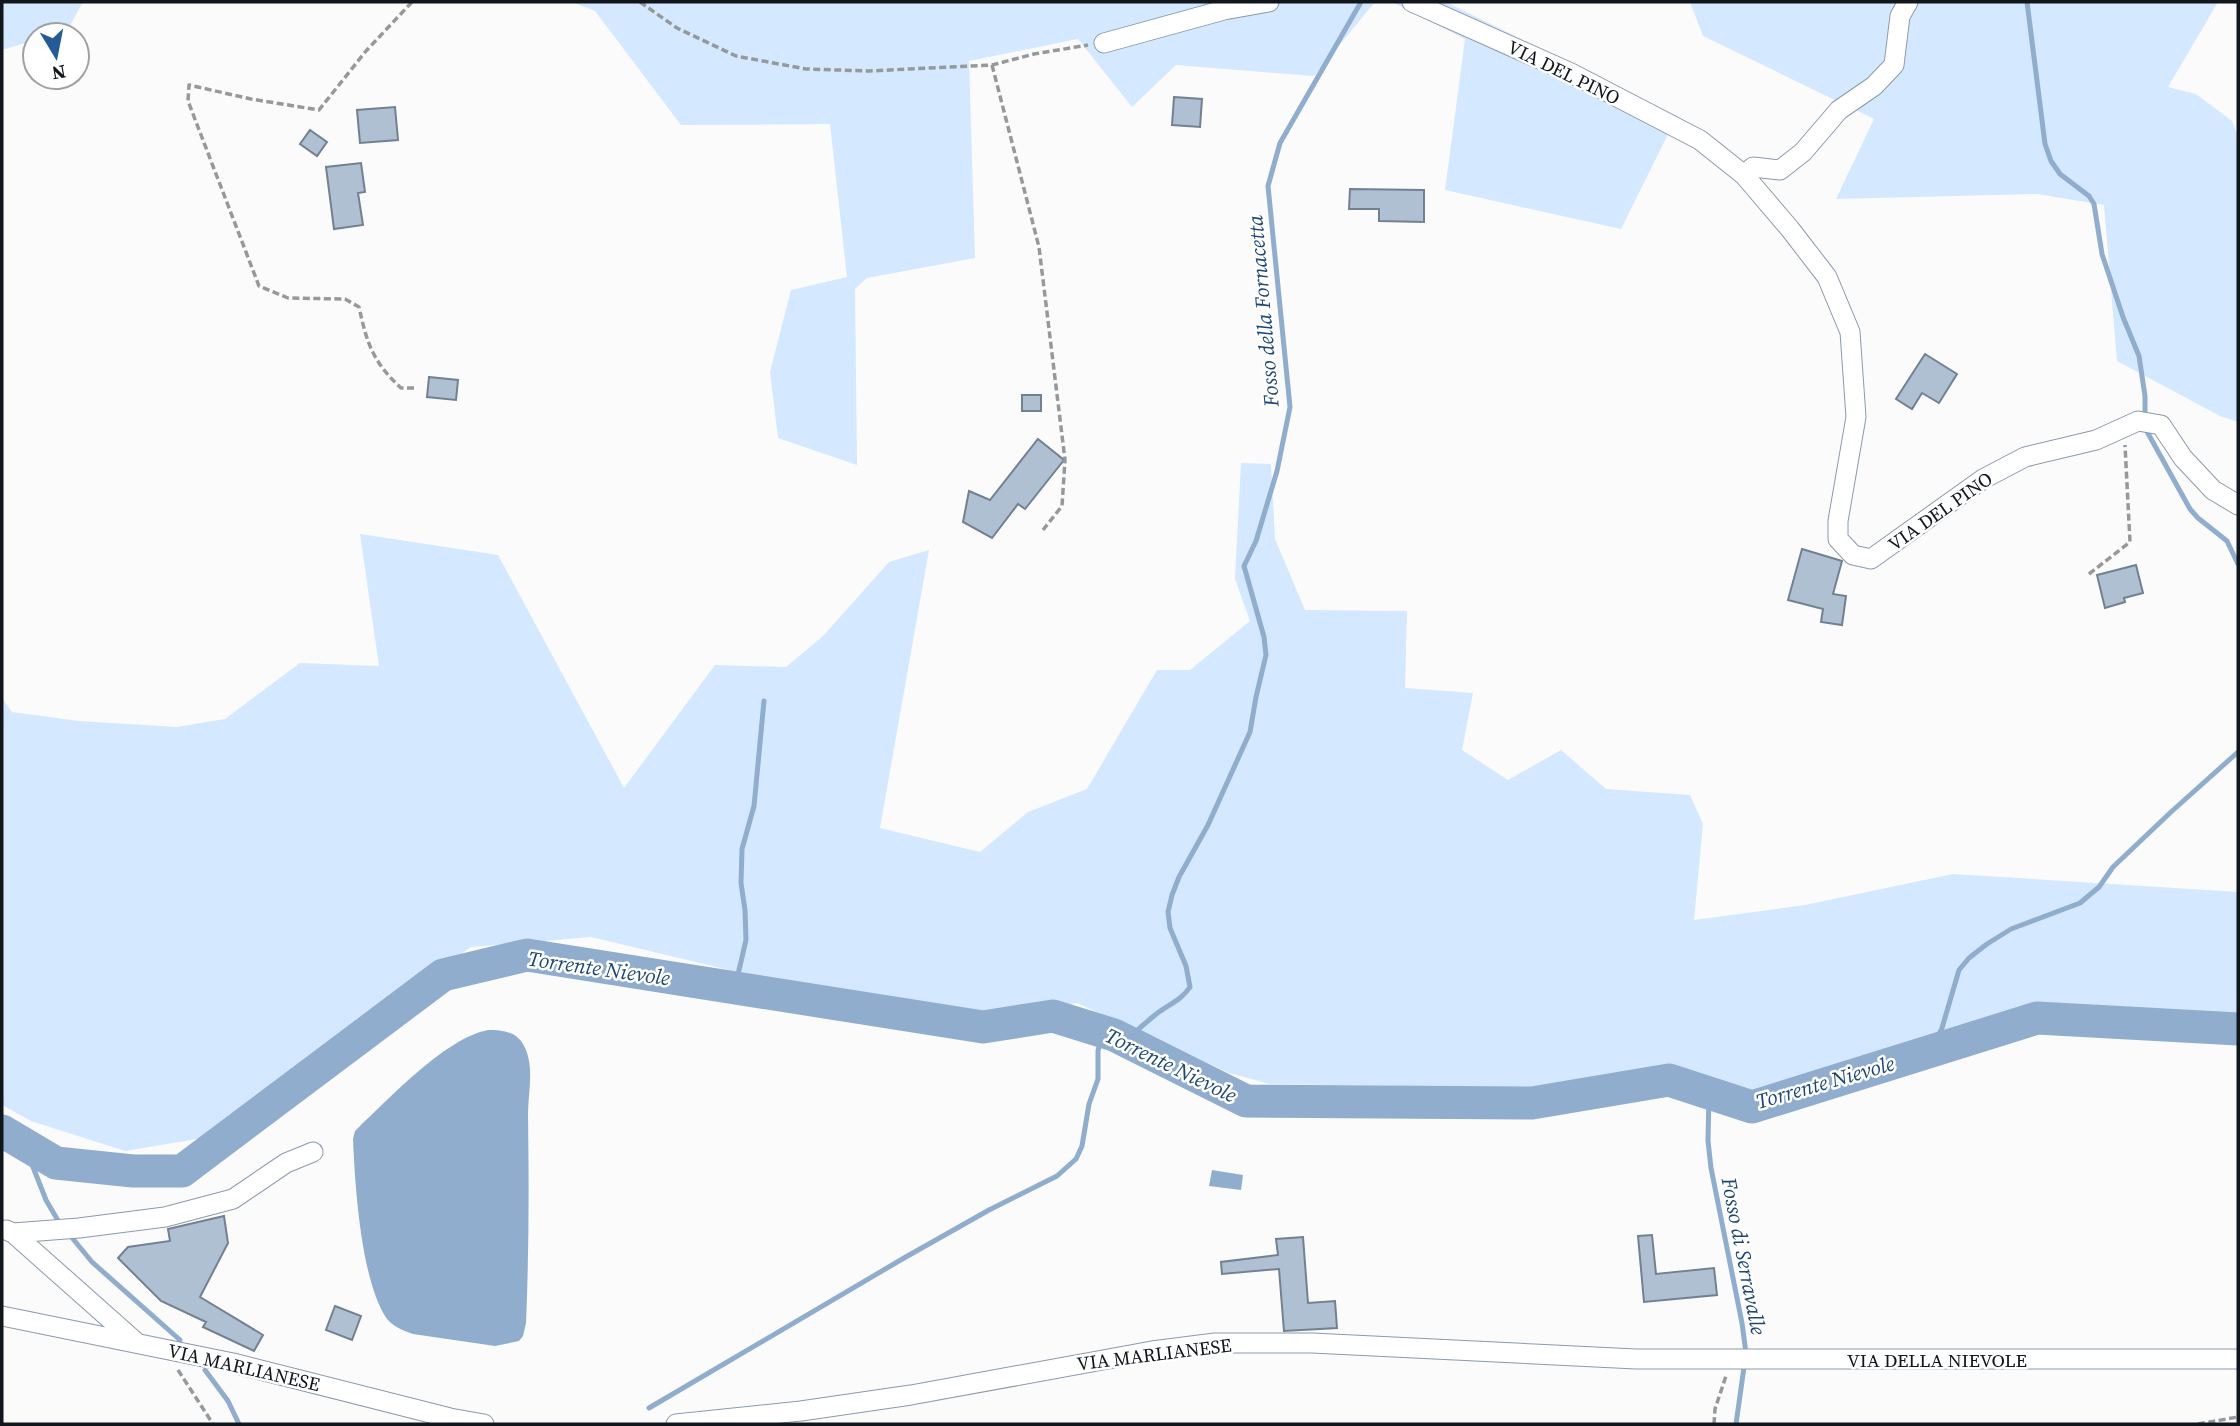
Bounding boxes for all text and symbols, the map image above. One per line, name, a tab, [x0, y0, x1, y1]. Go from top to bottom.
north arrow	[21, 21, 91, 91]
street label: VIA DEL PINO	[1503, 34, 1625, 110]
text: N	[50, 59, 68, 87]
water label: Fosso della Fornacetta	[1240, 214, 1286, 409]
street label: VIA DEL PINO	[1883, 465, 1997, 557]
water label: Torrente Nievole	[526, 944, 672, 992]
water label: Torrente Nievole	[1100, 1021, 1242, 1110]
water label: Torrente Nievole	[1752, 1048, 1898, 1116]
water label: Fosso di Serravalle	[1714, 1174, 1774, 1338]
street label: VIA MARLIANESE	[1075, 1332, 1233, 1376]
street label: VIA MARLIANESE	[165, 1337, 323, 1397]
street label: VIA DELLA NIEVOLE	[1847, 1347, 2027, 1373]

